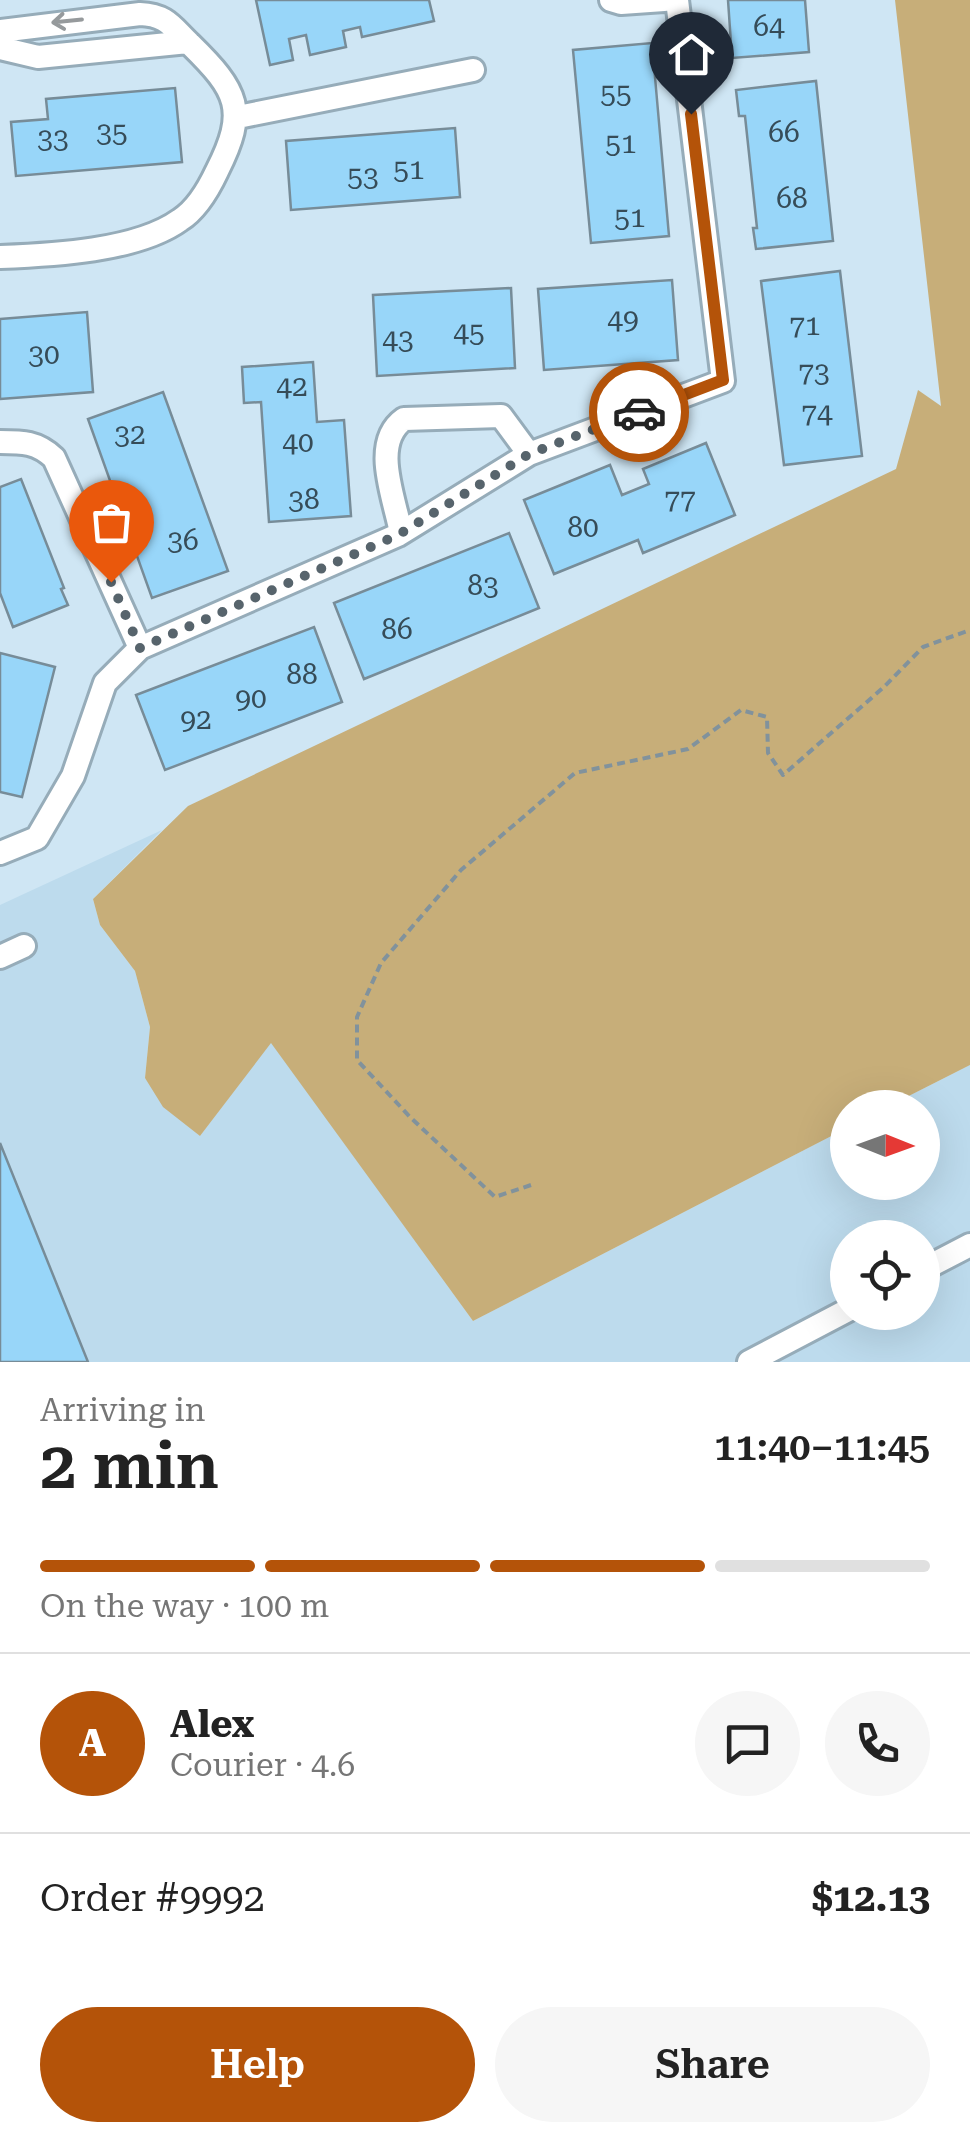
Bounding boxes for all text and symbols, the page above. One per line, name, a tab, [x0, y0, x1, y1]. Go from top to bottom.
house number: 64	[753, 10, 785, 43]
one-way arrow	[51, 12, 83, 31]
pin	[649, 12, 734, 115]
icon: home	[664, 27, 719, 82]
house number: 55	[600, 77, 632, 110]
house number: 35	[96, 116, 128, 149]
house number: 66	[768, 116, 800, 149]
house number: 33	[37, 122, 69, 155]
house number: 51	[605, 127, 637, 160]
house number: 51	[393, 153, 425, 186]
house number: 53	[347, 160, 379, 193]
house number: 68	[776, 182, 808, 215]
house number: 51	[614, 201, 646, 234]
house number: 49	[607, 303, 639, 336]
house number: 71	[789, 309, 821, 342]
house number: 45	[453, 316, 485, 349]
house number: 43	[382, 323, 414, 356]
house number: 30	[28, 338, 60, 371]
house number: 73	[798, 356, 830, 389]
courier	[589, 362, 689, 462]
house number: 42	[276, 370, 308, 403]
icon: car	[612, 385, 667, 440]
house number: 74	[801, 397, 833, 430]
house number: 32	[114, 418, 146, 451]
house number: 40	[282, 426, 314, 459]
pin	[69, 480, 154, 583]
house number: 38	[288, 483, 320, 516]
house number: 77	[664, 483, 696, 516]
icon: bag	[84, 495, 139, 550]
house number: 80	[567, 511, 599, 544]
house number: 36	[167, 524, 199, 557]
house number: 83	[467, 569, 499, 602]
house number: 86	[381, 613, 413, 646]
house number: 88	[286, 658, 318, 691]
house number: 90	[235, 682, 267, 715]
house number: 92	[180, 703, 212, 736]
north arrow	[830, 1090, 940, 1200]
map controls	[830, 1090, 940, 1330]
button: locate	[830, 1220, 940, 1330]
text: Arriving in	[40, 1391, 205, 1429]
text: 11:40–11:45	[714, 1425, 930, 1469]
text: 2 min	[40, 1428, 219, 1504]
text: On the way · 100 m	[40, 1587, 329, 1625]
button: chat	[695, 1691, 800, 1796]
button: phone	[825, 1691, 930, 1796]
text: Alex	[170, 1702, 254, 1746]
text: A	[79, 1721, 106, 1765]
text: Courier · 4.6	[170, 1746, 355, 1784]
text: Order #9992	[40, 1876, 265, 1920]
text: $12.13	[812, 1876, 930, 1920]
button: Help	[40, 2007, 475, 2122]
button: Share	[495, 2007, 930, 2122]

